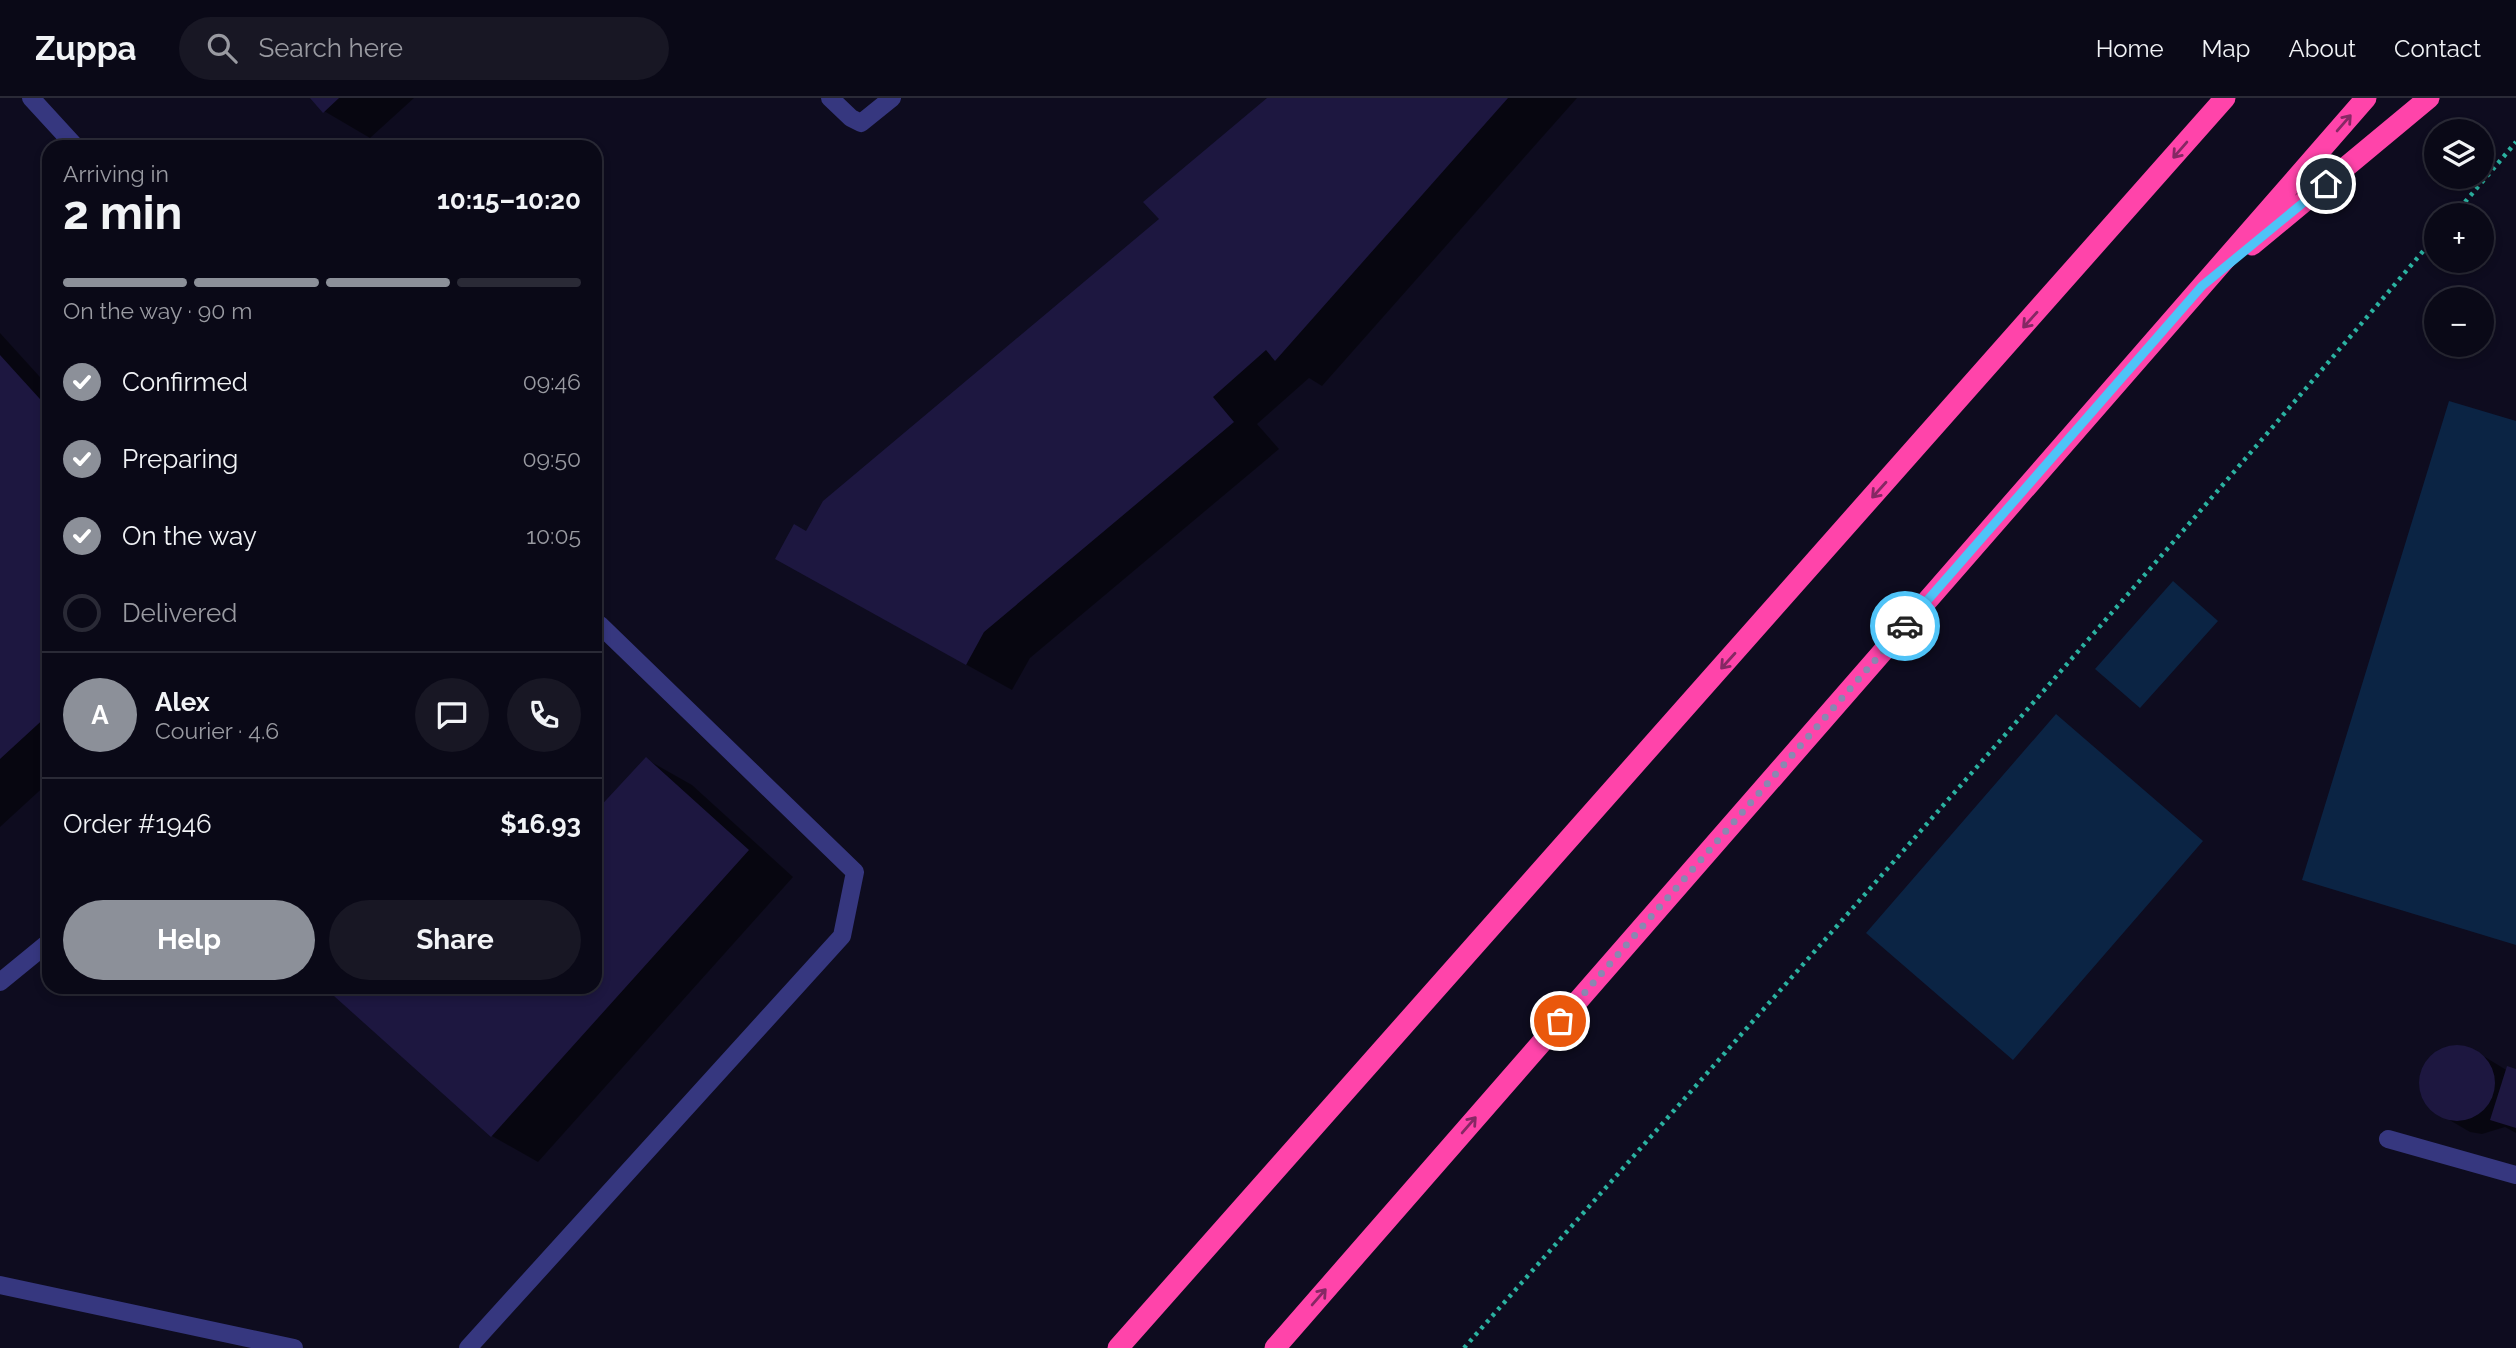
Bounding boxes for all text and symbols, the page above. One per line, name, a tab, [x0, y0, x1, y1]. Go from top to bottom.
search box	[179, 17, 669, 80]
text: Zuppa	[35, 29, 137, 68]
icon: search	[203, 29, 241, 67]
text: Search here	[259, 33, 403, 63]
text: Home	[2096, 34, 2164, 63]
text: Map	[2202, 34, 2250, 63]
text: About	[2288, 34, 2356, 63]
text: Contact	[2394, 34, 2481, 63]
one-way arrow	[2336, 115, 2352, 133]
map controls	[2424, 119, 2494, 357]
button: layers	[2424, 119, 2494, 189]
one-way arrow	[2172, 140, 2188, 158]
pin	[2296, 154, 2356, 214]
text: Arriving in	[63, 160, 169, 187]
icon: home	[2307, 165, 2345, 203]
text: 10:15–10:20	[437, 185, 581, 215]
text: 2 min	[63, 186, 182, 240]
button: +	[2424, 203, 2494, 273]
button: −	[2424, 287, 2494, 357]
text: On the way · 90 m	[63, 297, 252, 324]
one-way arrow	[2021, 311, 2038, 328]
icon: check	[63, 363, 101, 401]
text: Confirmed	[122, 367, 248, 397]
text: 09:46	[523, 368, 581, 395]
icon: check	[63, 440, 101, 478]
text: Preparing	[122, 444, 238, 474]
text: 09:50	[523, 445, 581, 472]
one-way arrow	[1870, 481, 1887, 498]
icon: check	[63, 517, 101, 555]
text: On the way	[122, 521, 257, 551]
text: 10:05	[526, 522, 581, 549]
courier	[1870, 591, 1940, 661]
text: Delivered	[122, 598, 237, 628]
icon: car	[1886, 607, 1924, 645]
one-way arrow	[1720, 651, 1736, 669]
button: chat	[415, 678, 489, 752]
button: phone	[507, 678, 581, 752]
text: Alex	[155, 687, 210, 717]
text: A	[91, 700, 109, 730]
text: Courier · 4.6	[155, 717, 279, 744]
text: Order #1946	[63, 809, 212, 839]
text: $16.93	[500, 809, 581, 839]
button: Help	[63, 900, 315, 980]
button: Share	[329, 900, 581, 980]
pin	[1530, 991, 1590, 1051]
icon: bag	[1541, 1002, 1579, 1040]
one-way arrow	[1461, 1116, 1477, 1134]
one-way arrow	[1311, 1288, 1327, 1306]

